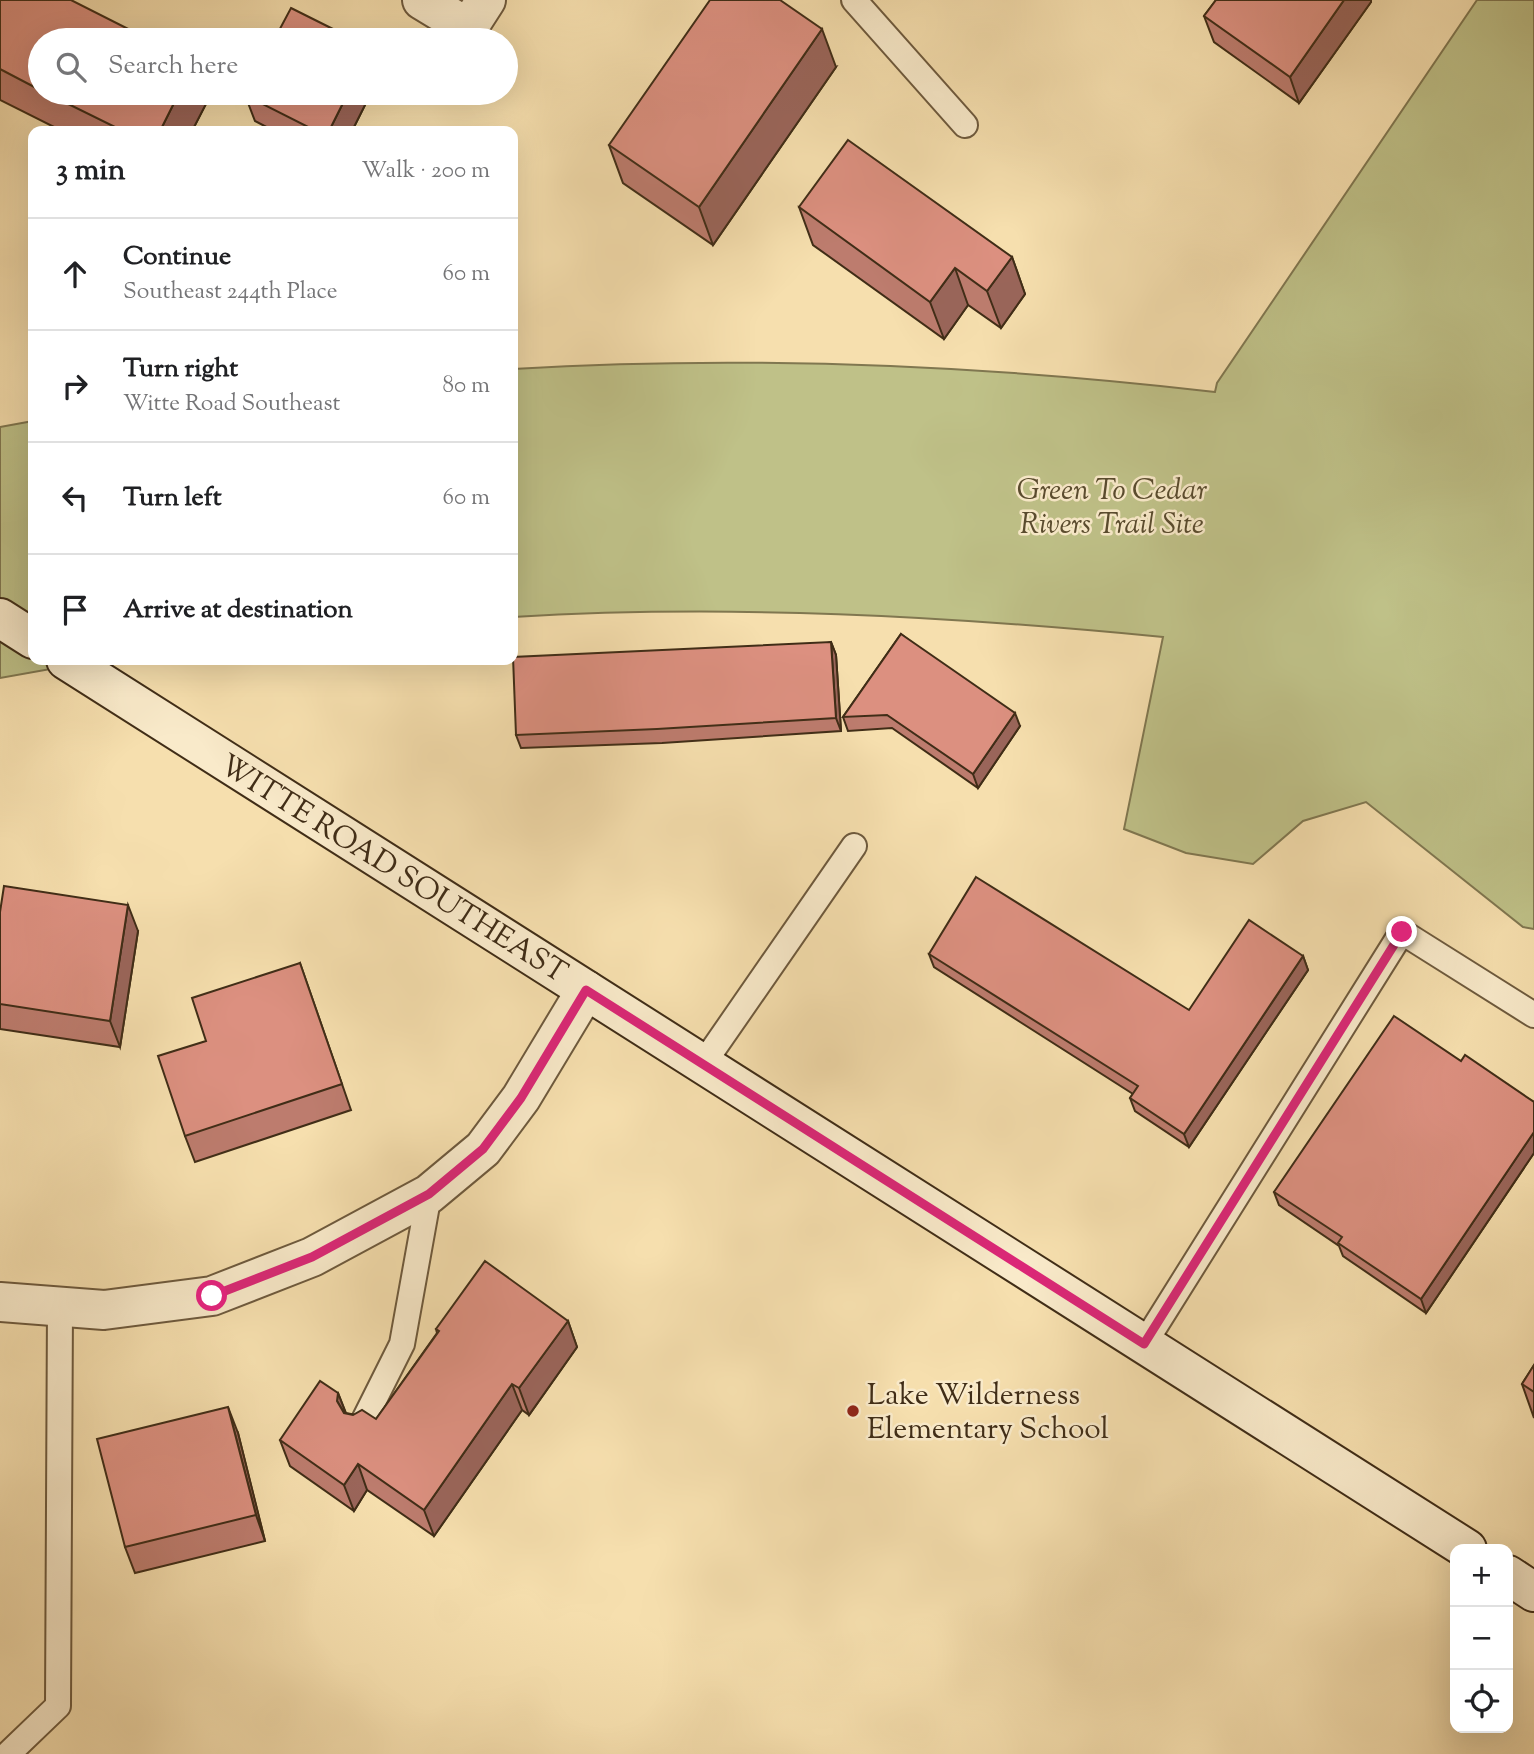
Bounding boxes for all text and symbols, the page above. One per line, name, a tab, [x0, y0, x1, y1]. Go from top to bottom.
search box	[28, 28, 518, 105]
icon: search	[52, 48, 90, 86]
text: Search here	[108, 48, 238, 85]
text: 3 min	[56, 150, 126, 193]
text: Walk · 200 m	[361, 155, 490, 188]
text: Continue	[123, 239, 231, 276]
icon: ahead	[56, 255, 94, 293]
text: 60 m	[442, 258, 490, 291]
text: Southeast 244th Place	[123, 276, 338, 309]
text: Turn right	[123, 351, 238, 388]
icon: right	[56, 367, 94, 405]
text: 80 m	[442, 370, 490, 403]
text: Witte Road Southeast	[123, 388, 340, 421]
park label: Green To Cedar Rivers Trail Site	[1017, 470, 1208, 547]
icon: left	[56, 479, 94, 517]
text: Turn left	[123, 480, 222, 517]
text: 60 m	[442, 482, 490, 515]
icon: arrive	[56, 591, 94, 629]
text: Arrive at destination	[123, 592, 353, 629]
street label: WITTE ROAD SOUTHEAST	[210, 745, 575, 995]
route end	[1386, 916, 1417, 947]
route start	[196, 1280, 227, 1311]
place label: Lake Wilderness Elementary School	[867, 1375, 1109, 1452]
marker: Lake Wilderness Elementary School	[845, 1403, 861, 1419]
map controls	[1450, 1544, 1513, 1733]
button: +	[1450, 1544, 1513, 1607]
button: −	[1450, 1607, 1513, 1670]
button: locate	[1450, 1670, 1513, 1733]

